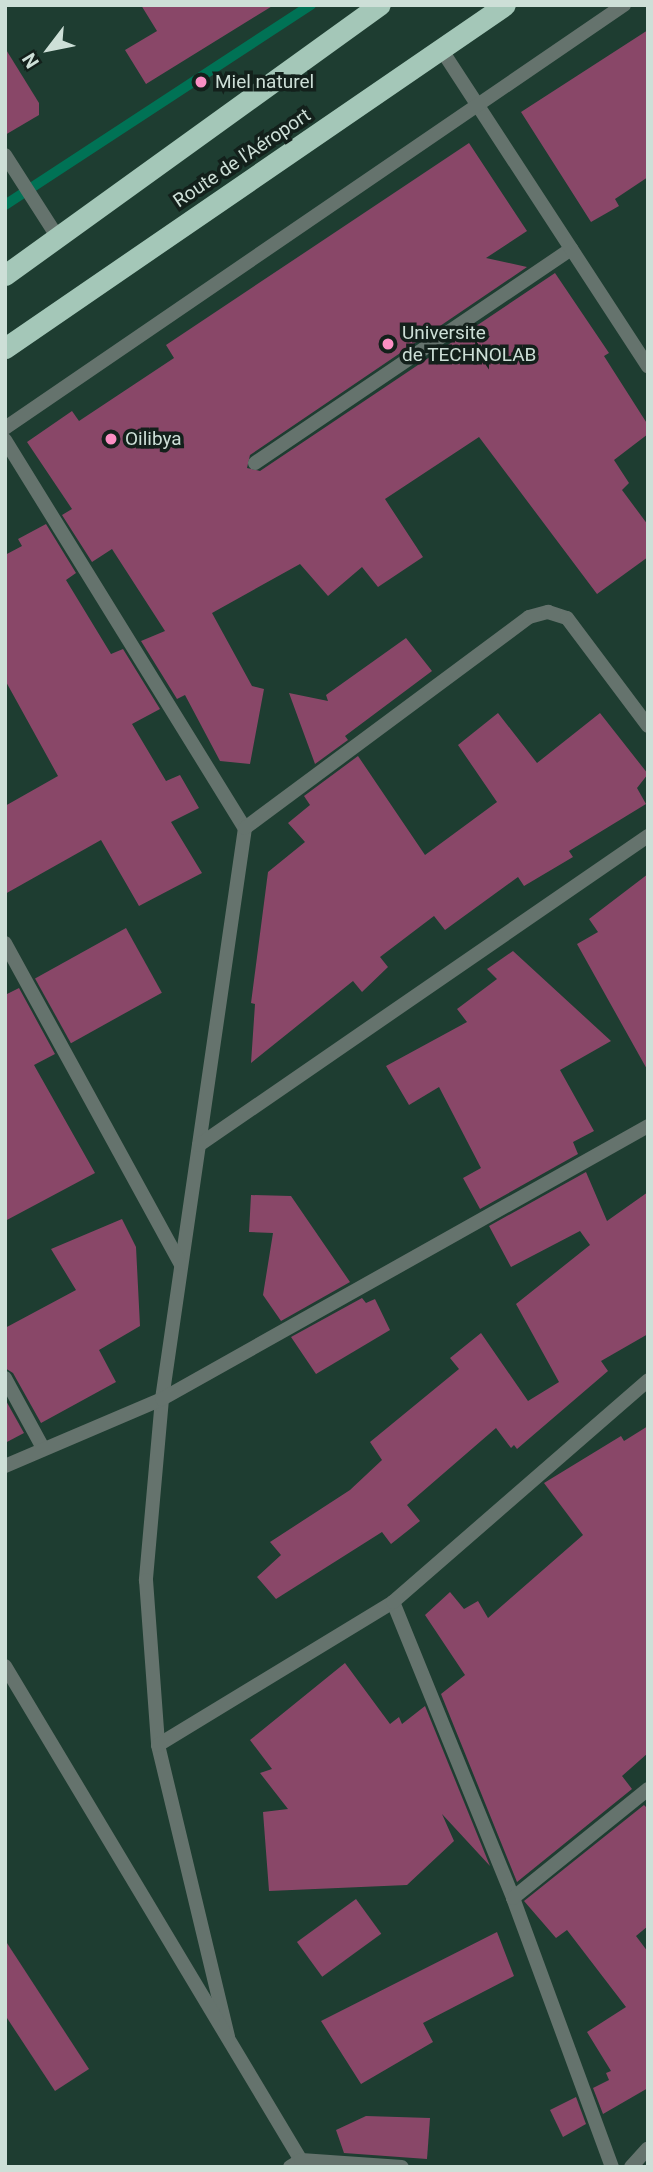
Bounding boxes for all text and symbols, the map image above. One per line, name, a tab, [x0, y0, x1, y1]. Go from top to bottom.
north arrow	[14, 14, 84, 84]
text: N	[17, 49, 44, 72]
place label: Miel naturel	[215, 71, 314, 93]
marker: Miel naturel	[193, 74, 209, 90]
street label: Route de l'Aéroport	[169, 104, 315, 212]
place label: Universite de TECHNOLAB	[402, 322, 537, 366]
marker: Universite de TECHNOLAB	[380, 336, 396, 352]
place label: Oilibya	[125, 428, 182, 450]
marker: Oilibya	[103, 431, 119, 447]

